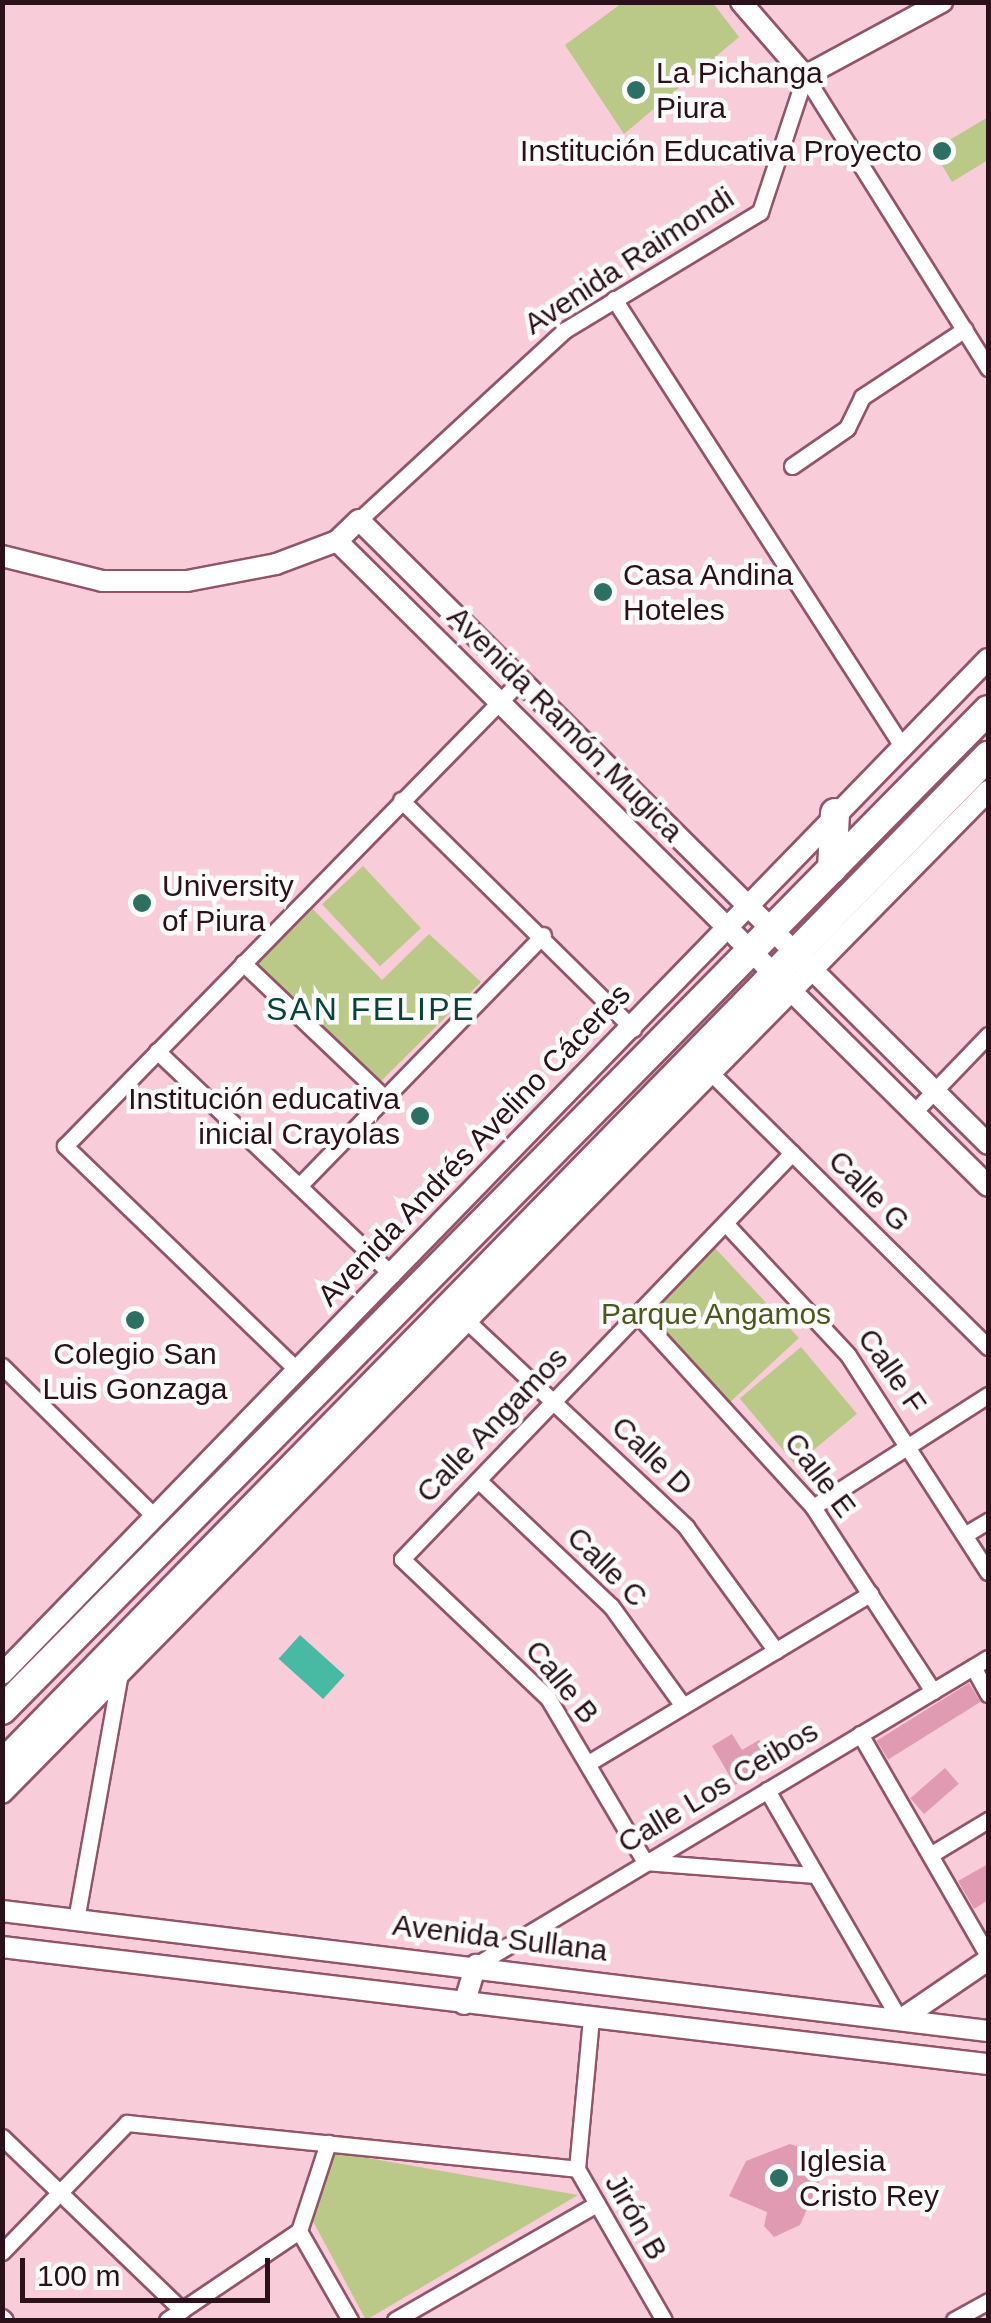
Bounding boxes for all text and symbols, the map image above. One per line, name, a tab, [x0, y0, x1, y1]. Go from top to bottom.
place label: La Pichanga Piura	[656, 55, 823, 126]
marker: La Pichanga Piura	[625, 79, 647, 101]
place label: Institución Educativa Proyecto	[520, 133, 922, 169]
marker: Institución Educativa Proyecto	[931, 140, 953, 162]
street label: Avenida Raimondi	[517, 180, 741, 342]
place label: Casa Andina Hoteles	[623, 557, 795, 628]
marker: Casa Andina Hoteles	[592, 581, 614, 603]
street label: Avenida Ramón Mugica	[440, 599, 690, 849]
place label: University of Piura	[162, 868, 294, 938]
marker: University of Piura	[131, 892, 153, 914]
street label: Avenida Andrés Avelino Cáceres	[309, 975, 639, 1315]
district label: SAN FELIPE	[266, 990, 476, 1028]
place label: Institución educativa inicial Crayolas	[128, 1081, 400, 1152]
marker: Institución educativa inicial Crayolas	[409, 1105, 431, 1127]
street label: Calle G	[821, 1143, 917, 1239]
park label: Parque Angamos	[600, 1296, 832, 1332]
marker: Colegio San Luis Gonzaga	[124, 1309, 146, 1331]
street label: Calle F	[850, 1322, 934, 1420]
place label: Colegio San Luis Gonzaga	[42, 1336, 228, 1406]
street label: Calle Angamos	[408, 1339, 576, 1511]
street label: Calle D	[604, 1409, 700, 1503]
street label: Calle E	[777, 1426, 863, 1524]
street label: Calle C	[559, 1519, 655, 1615]
street label: Calle B	[518, 1633, 606, 1731]
street label: Calle Los Ceibos	[612, 1713, 824, 1861]
street label: Avenida Sullana	[390, 1907, 610, 1969]
place label: Iglesia Cristo Rey	[799, 2143, 939, 2214]
marker: Iglesia Cristo Rey	[768, 2167, 790, 2189]
street label: Jirón B	[597, 2168, 675, 2266]
scale bar	[25, 2238, 275, 2300]
text: 100 m	[37, 2259, 120, 2292]

